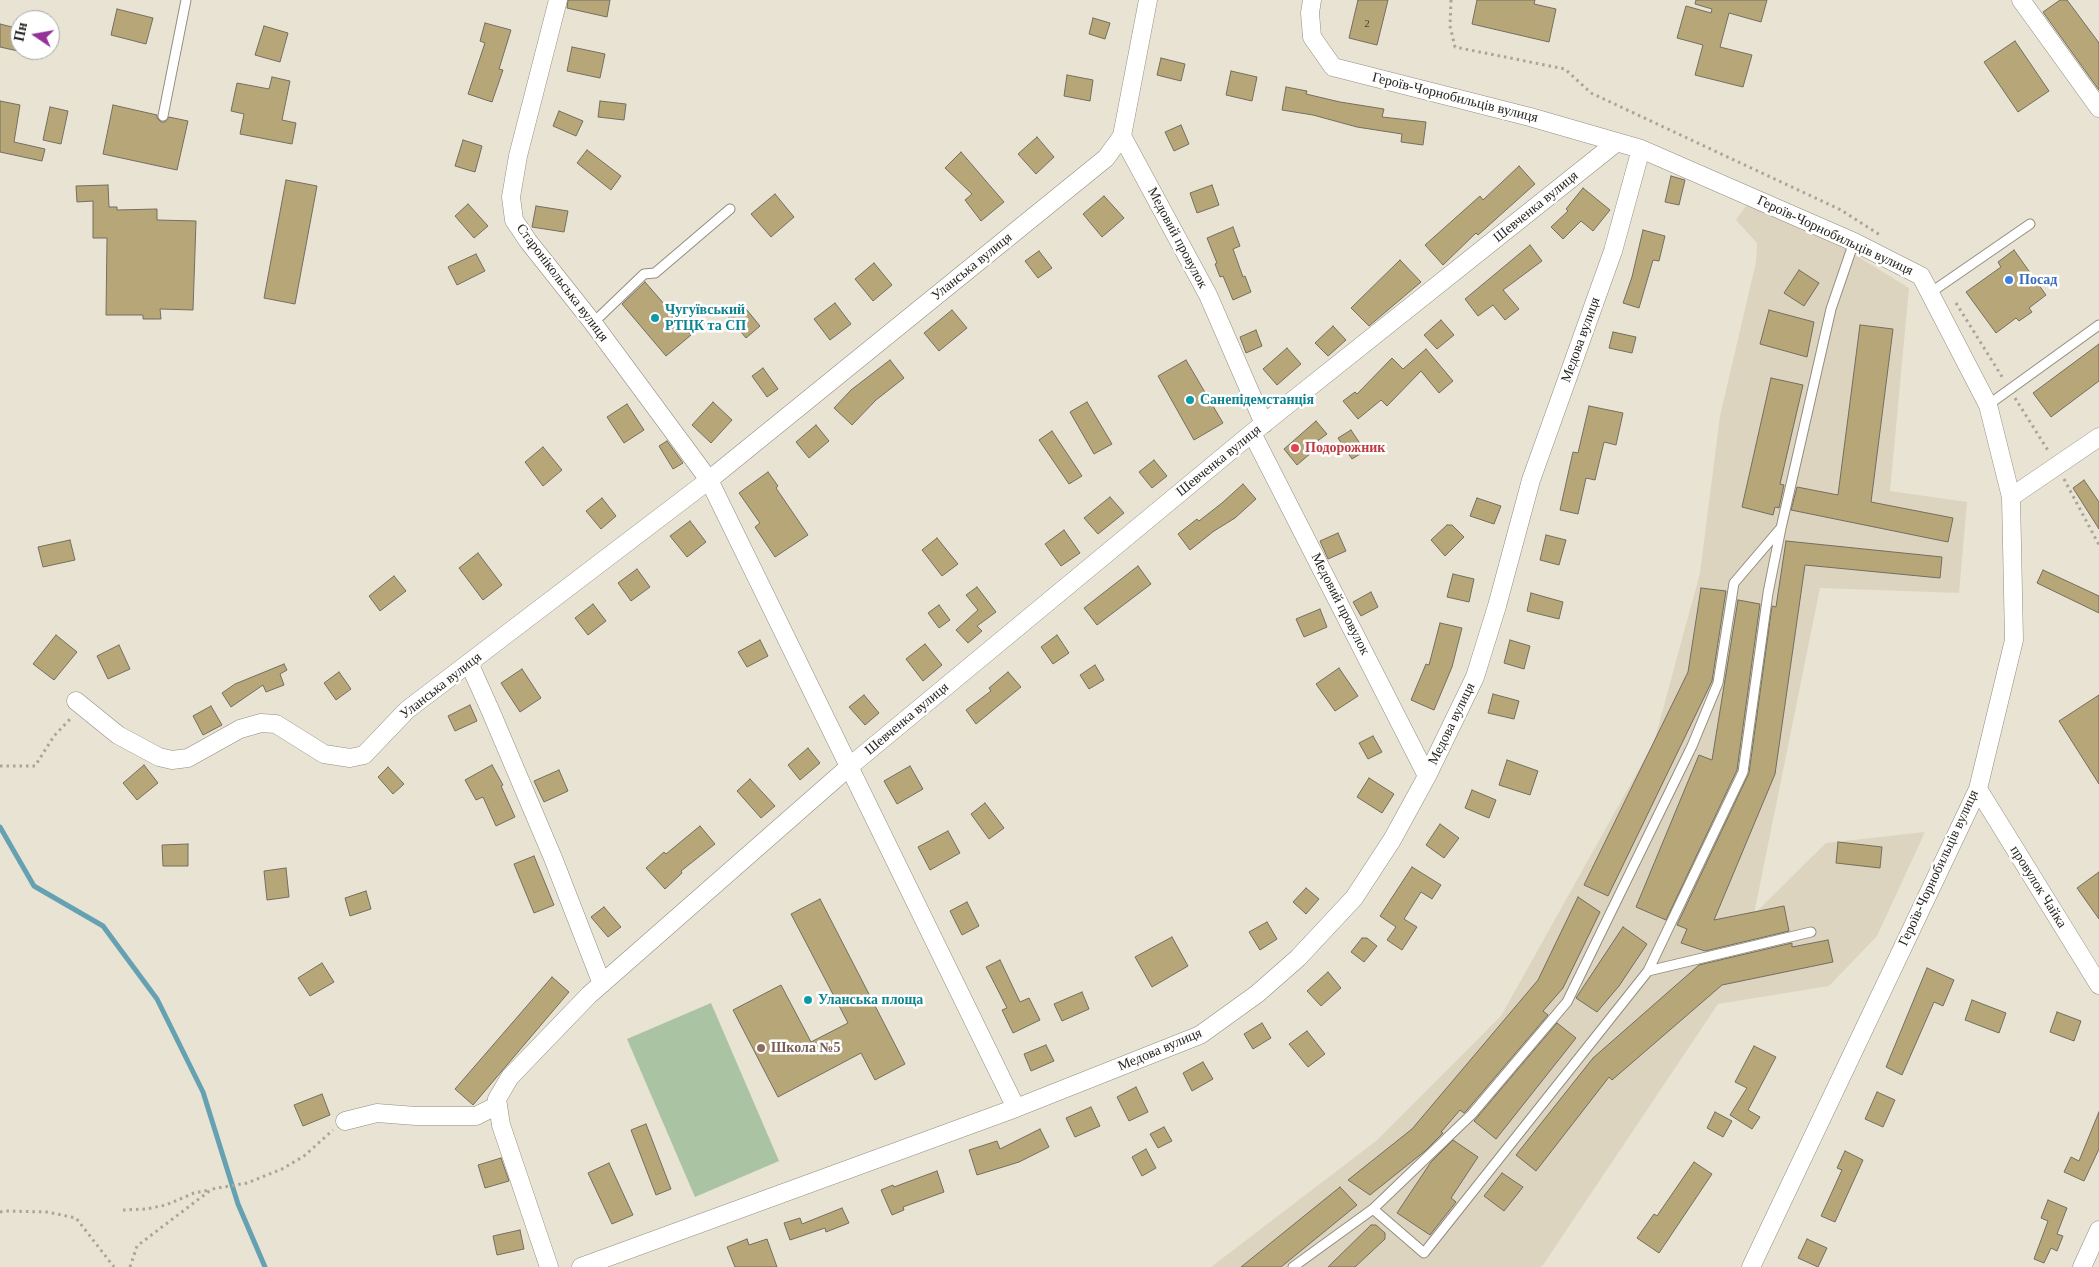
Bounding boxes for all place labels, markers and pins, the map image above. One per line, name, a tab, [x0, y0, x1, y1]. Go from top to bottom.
place label: Посад	[2019, 272, 2057, 288]
marker: Посад	[2003, 274, 2015, 286]
place label: Чугуївський РТЦК та СП	[665, 302, 746, 334]
marker: Чугуївський РТЦК та СП	[649, 312, 661, 324]
place label: Санепідемстанція	[1200, 392, 1314, 408]
marker: Санепідемстанція	[1184, 394, 1196, 406]
place label: Подорожник	[1305, 440, 1385, 456]
marker: Подорожник	[1289, 442, 1301, 454]
place label: Уланська площа	[818, 992, 923, 1008]
marker: Уланська площа	[802, 994, 814, 1006]
place label: Школа №5	[771, 1040, 840, 1056]
marker: Школа №5	[755, 1042, 767, 1054]

